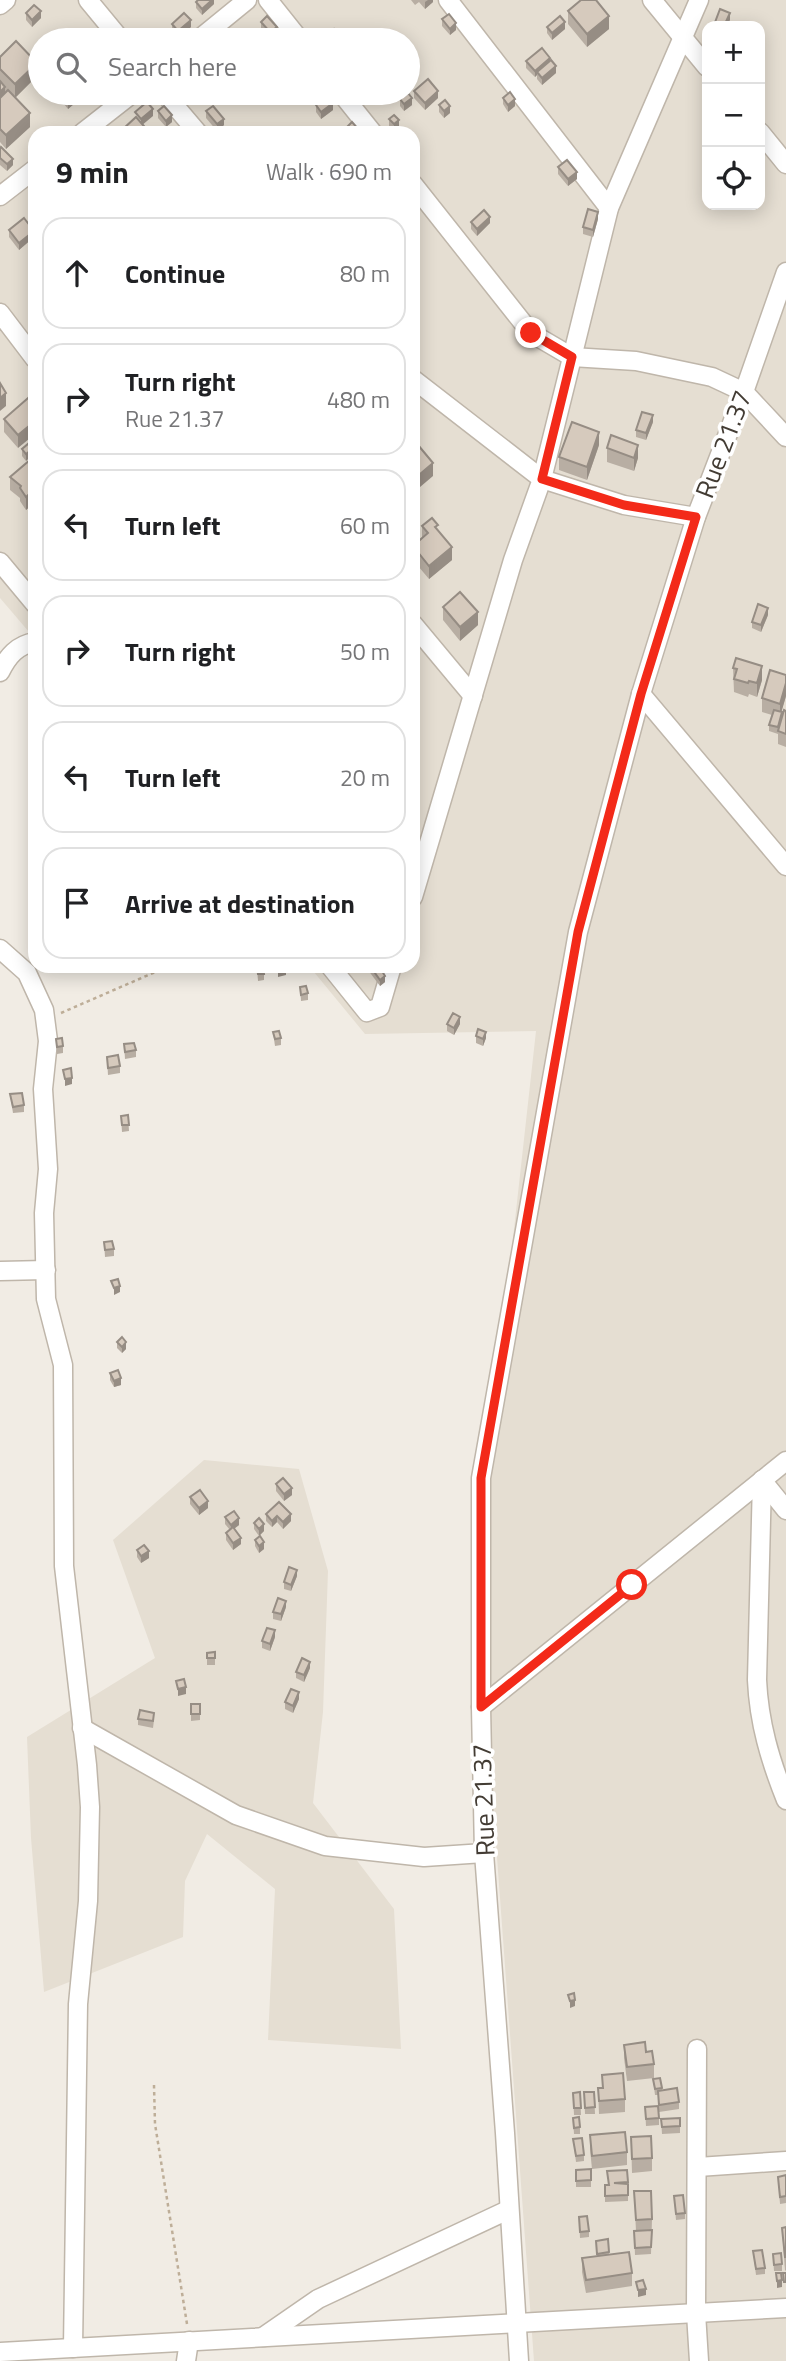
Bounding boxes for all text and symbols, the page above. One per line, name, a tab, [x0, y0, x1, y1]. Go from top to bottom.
map controls	[702, 21, 765, 210]
button: +	[702, 21, 765, 84]
search box	[28, 28, 420, 105]
text: Search here	[108, 47, 237, 86]
icon: search	[52, 48, 90, 86]
button: −	[702, 84, 765, 147]
button: locate	[702, 147, 765, 210]
text: 9 min	[56, 149, 129, 195]
text: Walk · 690 m	[266, 154, 392, 189]
icon: ahead	[58, 254, 96, 292]
text: Continue	[125, 254, 225, 293]
text: 80 m	[340, 256, 390, 291]
route end	[515, 317, 546, 348]
text: Turn right	[125, 362, 236, 401]
icon: right	[58, 380, 96, 418]
text: 480 m	[327, 382, 390, 417]
street label: Rue 21.37	[685, 385, 761, 503]
text: Rue 21.37	[125, 401, 224, 436]
icon: left	[58, 506, 96, 544]
text: Turn left	[125, 506, 220, 545]
text: 60 m	[340, 508, 390, 543]
icon: right	[58, 632, 96, 670]
text: Turn right	[125, 632, 236, 671]
text: 50 m	[340, 634, 390, 669]
icon: left	[58, 758, 96, 796]
text: Turn left	[125, 758, 220, 797]
text: 20 m	[340, 760, 390, 795]
icon: arrive	[58, 884, 96, 922]
text: Arrive at destination	[125, 884, 355, 923]
route start	[616, 1569, 647, 1600]
street label: Rue 21.37	[462, 1743, 504, 1857]

